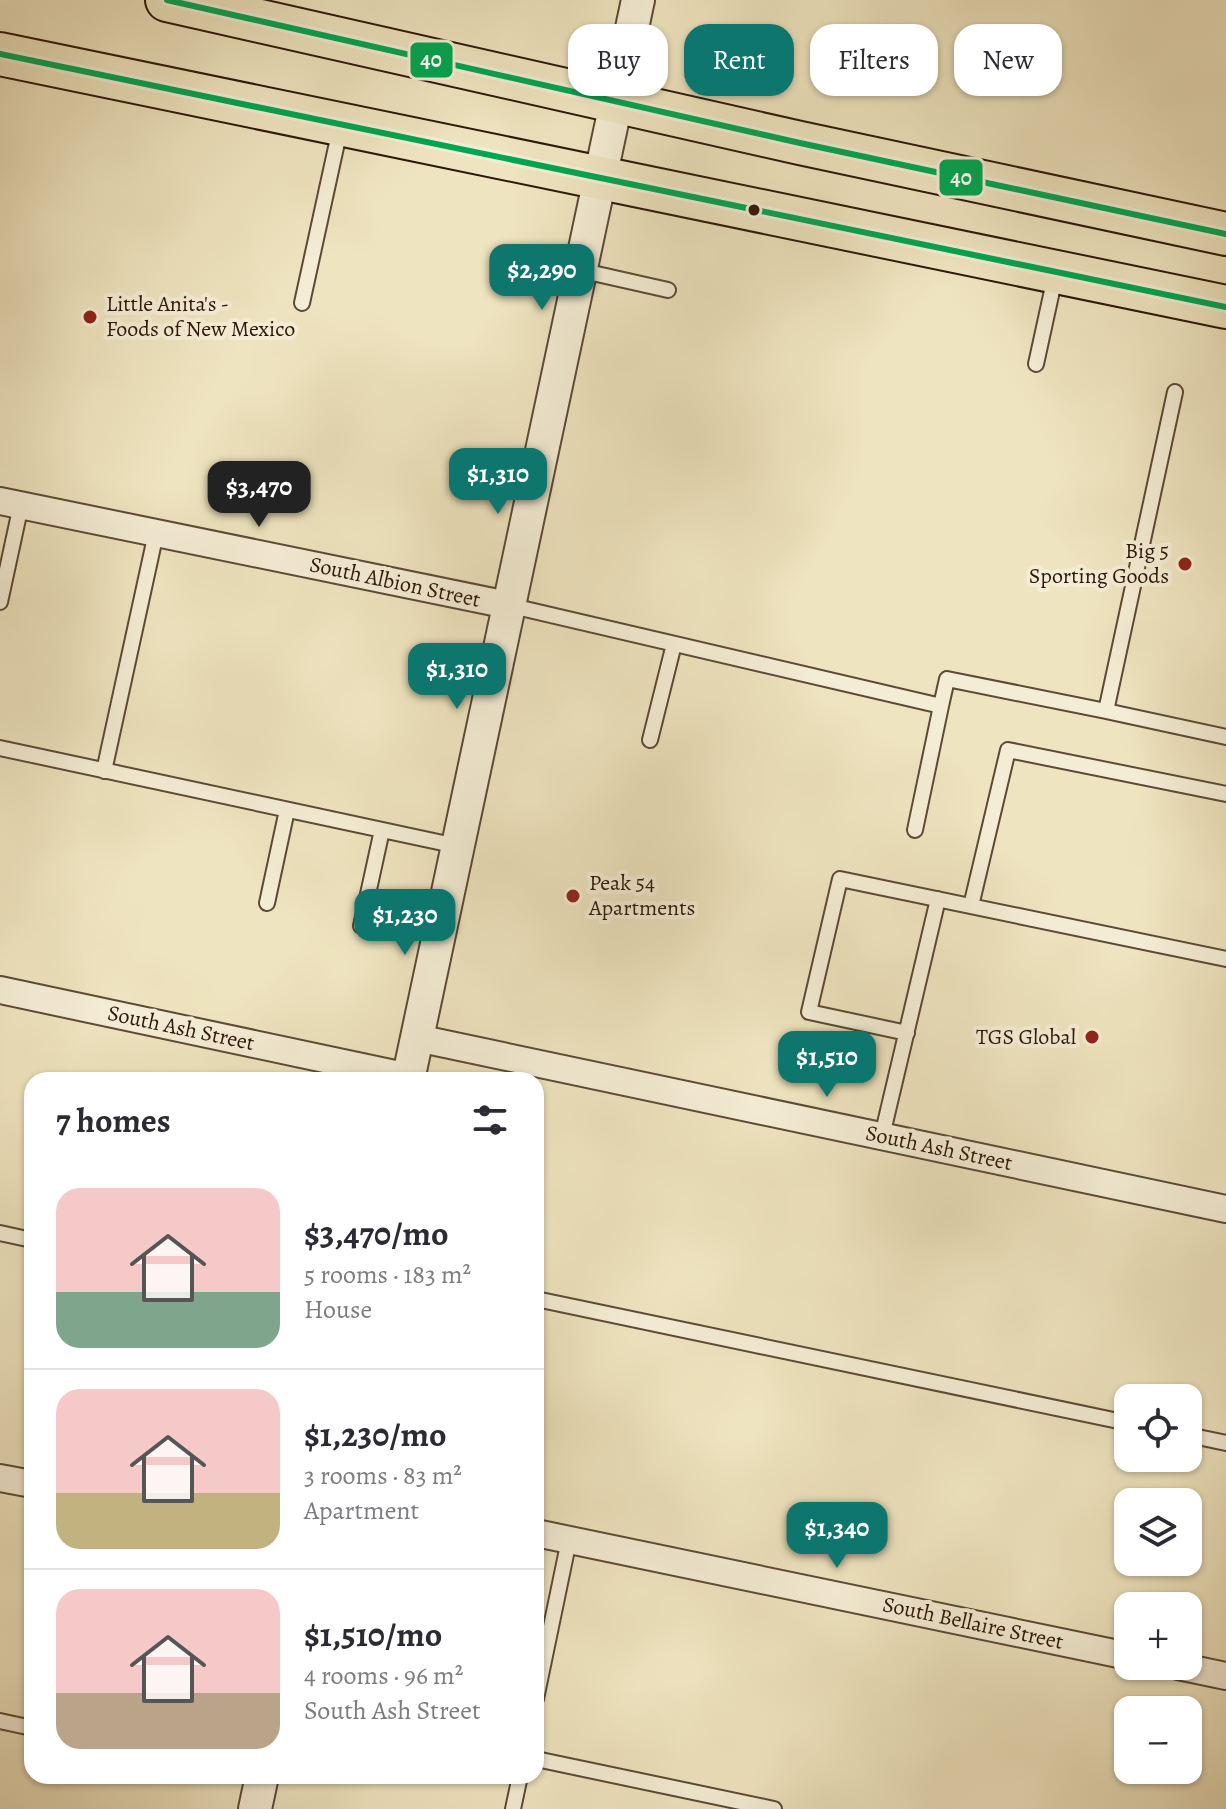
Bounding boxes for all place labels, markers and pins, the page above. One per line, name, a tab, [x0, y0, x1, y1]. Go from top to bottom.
unlabelled marker	[746, 202, 762, 218]
pin: $2,290	[477, 244, 607, 312]
place label: Little Anita's - Foods of New Mexico	[106, 289, 295, 344]
marker: Little Anita's - Foods of New Mexico	[81, 308, 99, 326]
pin: $1,310	[433, 448, 563, 516]
pin: $3,470	[194, 461, 324, 529]
place label: Big 5 Sporting Goods	[1029, 536, 1169, 591]
marker: Big 5 Sporting Goods	[1176, 555, 1194, 573]
pin: $1,310	[392, 643, 522, 711]
place label: Peak 54 Apartments	[588, 868, 695, 923]
marker: Peak 54 Apartments	[564, 887, 582, 905]
pin: $1,230	[340, 889, 470, 957]
place label: TGS Global	[976, 1022, 1076, 1052]
marker: TGS Global	[1083, 1028, 1101, 1046]
pin: $1,510	[762, 1031, 892, 1099]
pin: $1,340	[772, 1502, 902, 1570]

